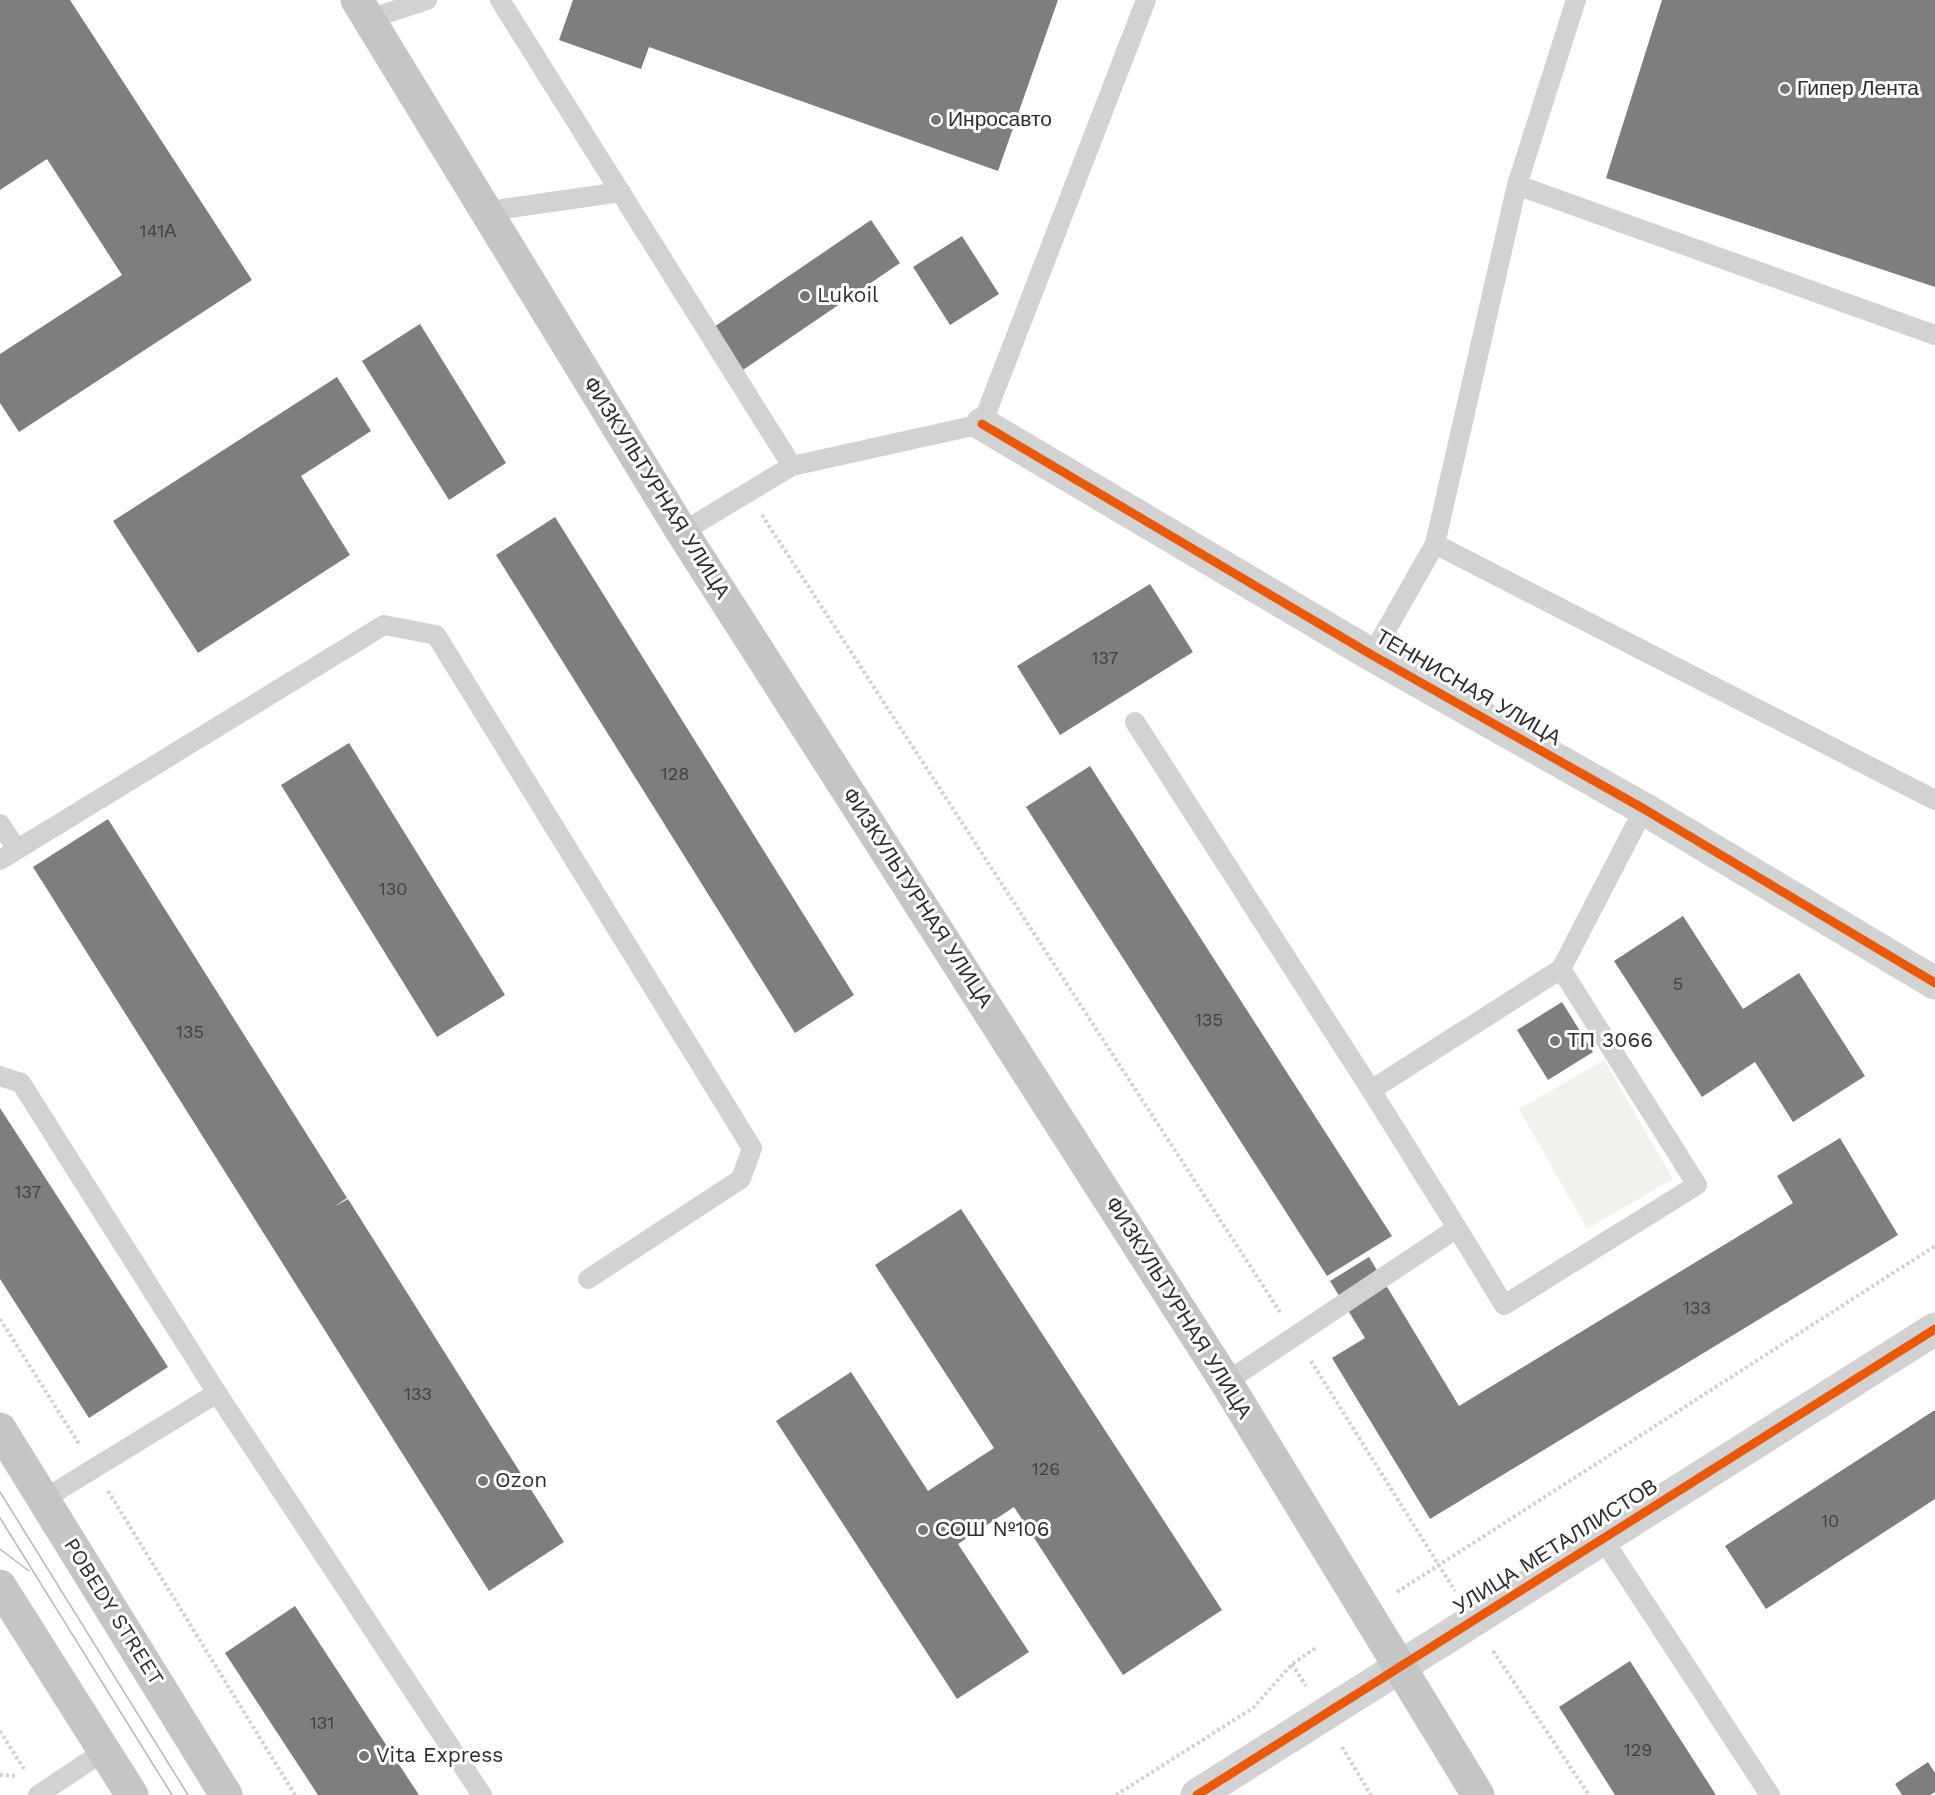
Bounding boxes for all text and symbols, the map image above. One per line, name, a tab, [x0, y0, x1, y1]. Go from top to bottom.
place label: Гипер Лента	[1797, 76, 1919, 102]
marker: Гипер Лента	[1778, 82, 1792, 96]
place label: Инросавто	[948, 107, 1052, 133]
marker: Инросавто	[929, 113, 943, 127]
house number: 141А	[140, 221, 176, 243]
place label: Lukoil	[817, 283, 878, 309]
marker: Lukoil	[798, 289, 812, 303]
street label: ФИЗКУЛЬТУРНАЯ УЛИЦА	[577, 372, 735, 604]
street label: ТЕННИСНАЯ УЛИЦА	[1371, 625, 1565, 751]
house number: 137	[1092, 648, 1118, 670]
house number: 128	[661, 764, 689, 786]
street label: ФИЗКУЛЬТУРНАЯ УЛИЦА	[836, 783, 998, 1013]
house number: 130	[379, 879, 407, 901]
house number: 5	[1673, 974, 1683, 996]
house number: 135	[1195, 1010, 1223, 1032]
house number: 135	[176, 1022, 204, 1044]
place label: ТП 3066	[1567, 1028, 1653, 1054]
marker: ТП 3066	[1548, 1034, 1562, 1048]
house number: 137	[15, 1182, 41, 1204]
street label: ФИЗКУЛЬТУРНАЯ УЛИЦА	[1099, 1192, 1257, 1424]
house number: 133	[1683, 1298, 1711, 1320]
house number: 133	[404, 1384, 432, 1406]
house number: 126	[1032, 1459, 1060, 1481]
place label: Ozon	[495, 1468, 547, 1494]
marker: Ozon	[476, 1474, 490, 1488]
street label: УЛИЦА МЕТАЛЛИСТОВ	[1449, 1474, 1663, 1620]
house number: 10	[1821, 1511, 1839, 1533]
place label: СОШ №106	[935, 1517, 1049, 1543]
marker: СОШ №106	[916, 1523, 930, 1537]
street label: POBEDY STREET	[58, 1534, 168, 1690]
house number: 131	[310, 1713, 334, 1735]
house number: 129	[1624, 1740, 1652, 1762]
place label: Vita Express	[376, 1743, 503, 1769]
marker: Vita Express	[357, 1749, 371, 1763]

